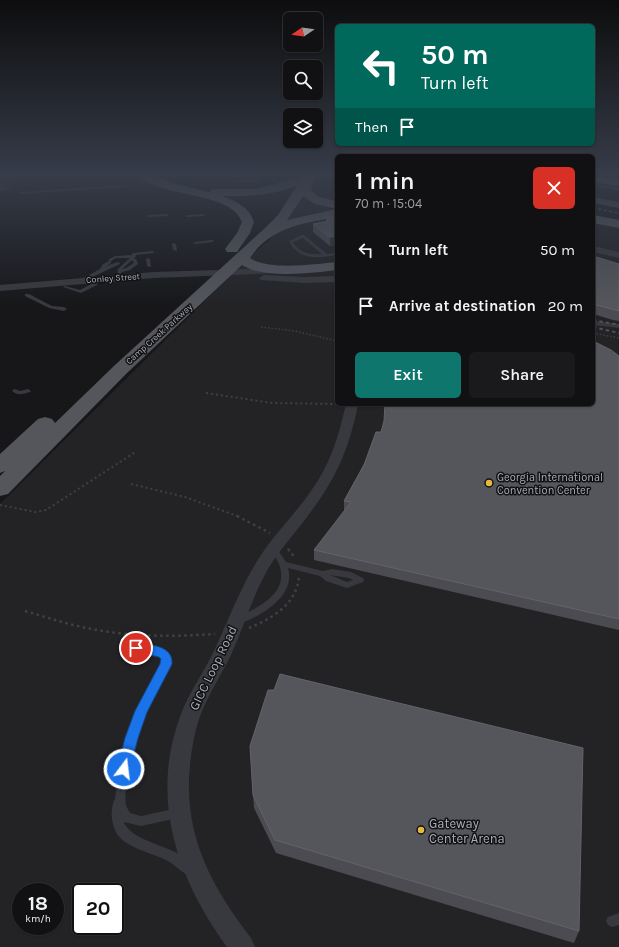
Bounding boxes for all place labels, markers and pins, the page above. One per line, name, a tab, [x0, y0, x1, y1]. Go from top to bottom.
place label: Georgia International Convention Center	[497, 471, 603, 497]
marker: Georgia International Convention Center	[484, 478, 494, 488]
pin	[119, 631, 153, 665]
place label: Gateway Center Arena	[429, 816, 505, 846]
marker: Gateway Center Arena	[416, 825, 426, 835]

